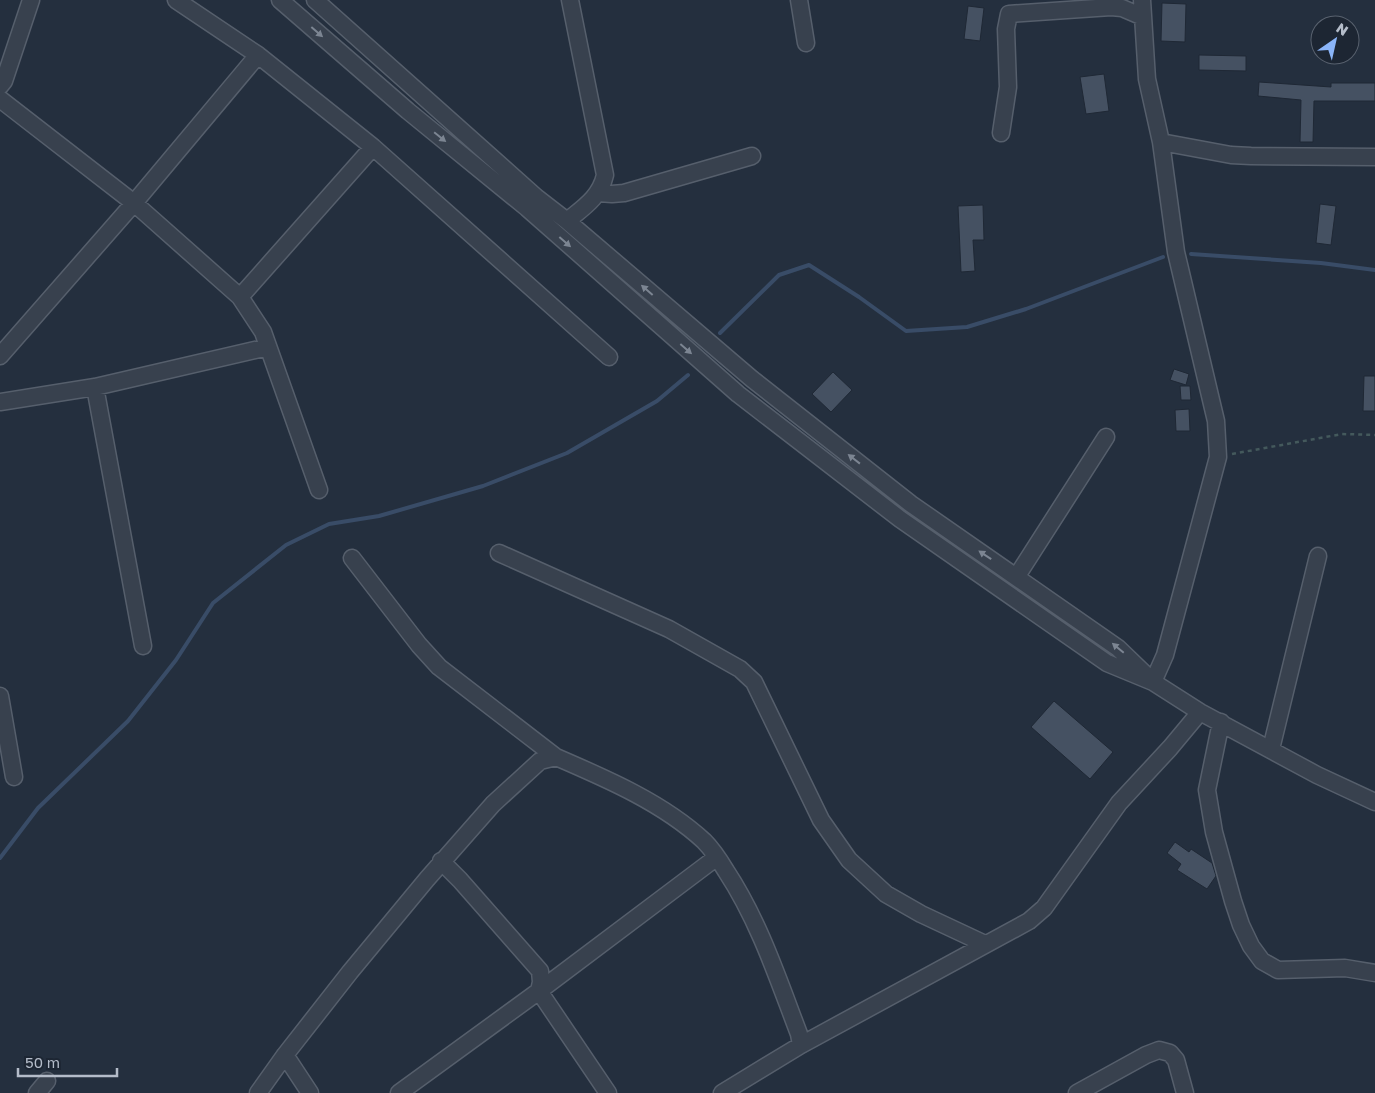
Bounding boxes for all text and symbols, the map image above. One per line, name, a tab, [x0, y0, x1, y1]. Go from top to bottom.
north arrow	[1310, 15, 1360, 65]
text: N	[1333, 19, 1352, 39]
one-way arrow	[310, 26, 323, 37]
one-way arrow	[434, 131, 447, 142]
one-way arrow	[558, 236, 570, 248]
one-way arrow	[641, 284, 654, 295]
one-way arrow	[680, 343, 692, 355]
one-way arrow	[848, 454, 861, 465]
one-way arrow	[978, 550, 992, 560]
one-way arrow	[1112, 643, 1125, 654]
scale bar	[18, 1046, 116, 1078]
text: 50 m	[25, 1053, 60, 1071]

